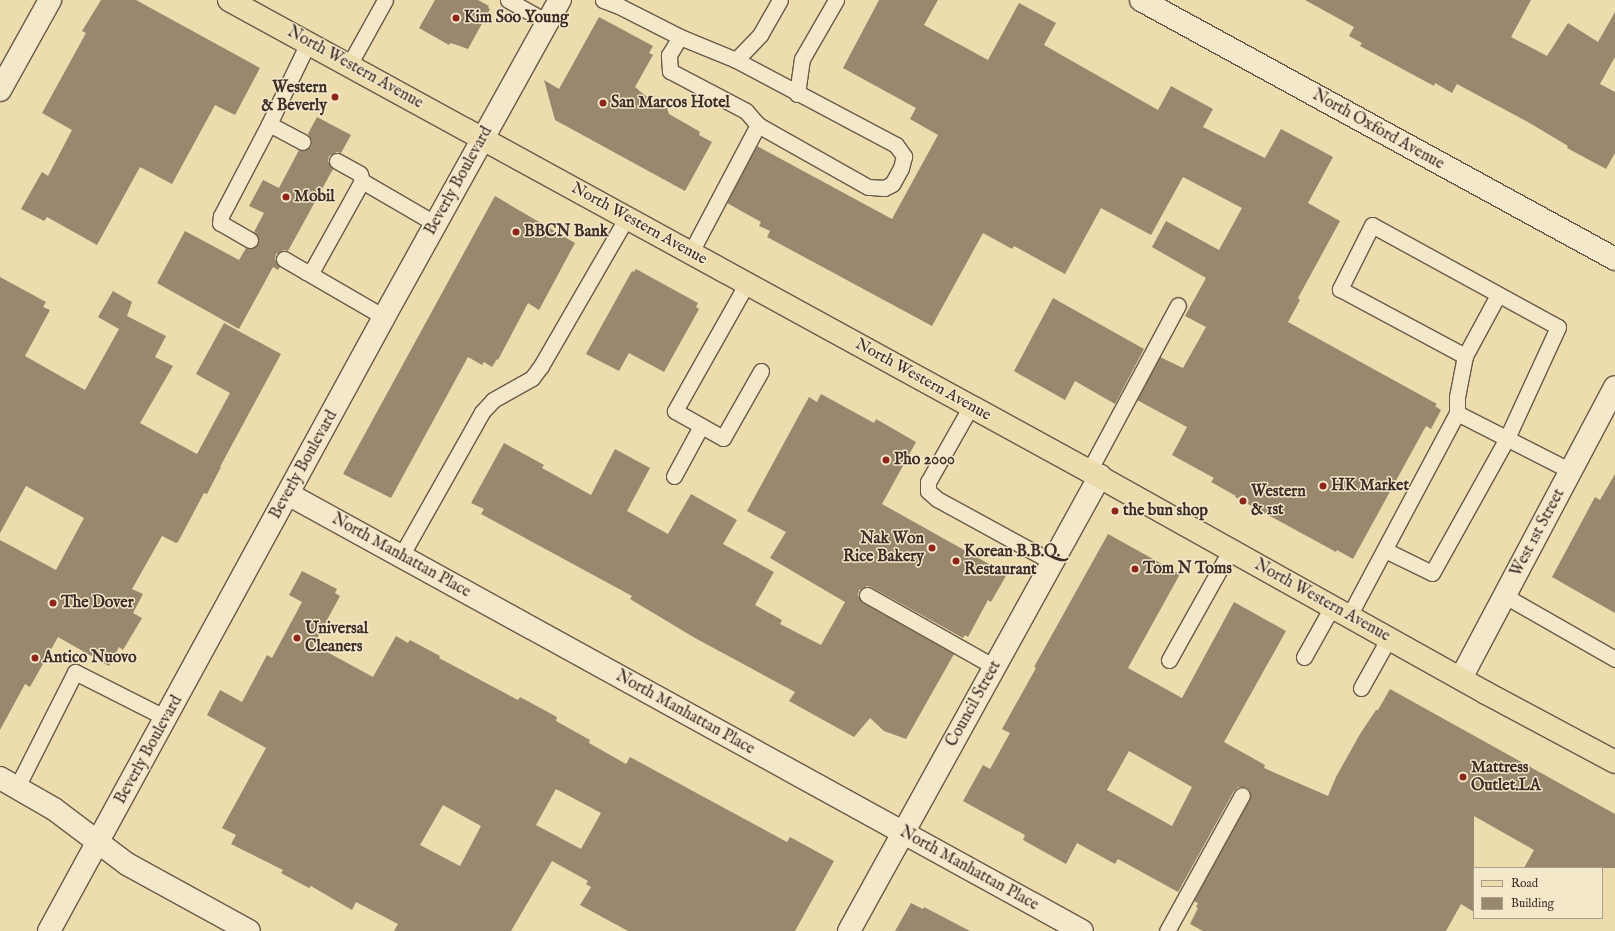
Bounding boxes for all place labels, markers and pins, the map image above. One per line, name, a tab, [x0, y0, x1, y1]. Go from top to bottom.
place label: Kim Soo Young	[464, 8, 569, 28]
marker: Kim Soo Young	[451, 13, 461, 23]
place label: Western & Beverly	[261, 78, 327, 116]
marker: Western & Beverly	[330, 92, 340, 102]
place label: San Marcos Hotel	[611, 93, 730, 113]
marker: San Marcos Hotel	[598, 98, 608, 108]
place label: Mobil	[294, 187, 335, 207]
marker: Mobil	[281, 192, 291, 202]
place label: BBCN Bank	[524, 222, 608, 242]
marker: BBCN Bank	[511, 227, 521, 237]
place label: Pho 2000	[894, 450, 955, 470]
marker: Pho 2000	[881, 455, 891, 465]
place label: HK Market	[1331, 476, 1409, 496]
marker: HK Market	[1318, 481, 1328, 491]
place label: Western & 1st	[1251, 482, 1306, 520]
marker: Western & 1st	[1238, 496, 1248, 506]
place label: the bun shop	[1123, 501, 1208, 521]
marker: the bun shop	[1110, 506, 1120, 516]
place label: Nak Won Rice Bakery	[843, 529, 924, 567]
place label: Korean B.B.Q. Restaurant	[964, 542, 1060, 580]
marker: Nak Won Rice Bakery	[927, 543, 937, 553]
marker: Korean B.B.Q. Restaurant	[951, 556, 961, 566]
place label: Tom N Toms	[1143, 559, 1232, 579]
marker: Tom N Toms	[1130, 564, 1140, 574]
place label: The Dover	[61, 593, 134, 613]
marker: The Dover	[48, 598, 58, 608]
place label: Universal Cleaners	[305, 619, 368, 657]
marker: Universal Cleaners	[292, 633, 302, 643]
place label: Antico Nuovo	[43, 648, 137, 668]
marker: Antico Nuovo	[30, 653, 40, 663]
place label: Mattress Outlet.LA	[1471, 758, 1541, 796]
marker: Mattress Outlet.LA	[1458, 772, 1468, 782]

